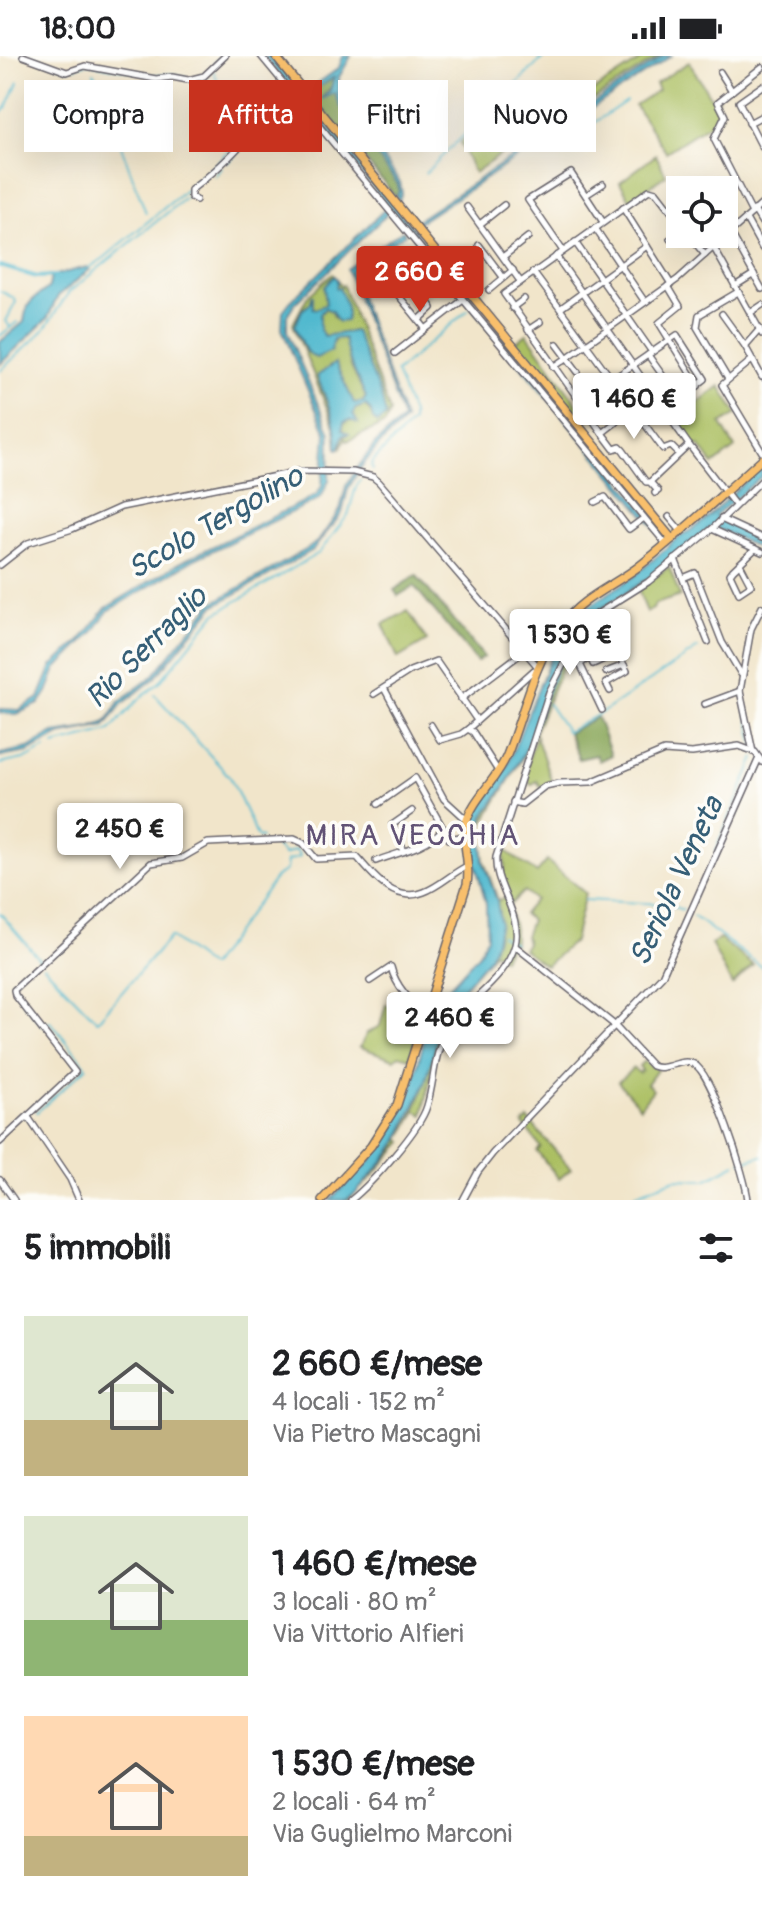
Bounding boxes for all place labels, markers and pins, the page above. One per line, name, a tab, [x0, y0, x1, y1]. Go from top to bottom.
pin: 2 660 €	[346, 246, 494, 314]
pin: 1 460 €	[560, 373, 708, 441]
pin: 1 530 €	[496, 609, 644, 677]
pin: 2 450 €	[46, 803, 194, 871]
pin: 2 460 €	[376, 992, 524, 1060]

